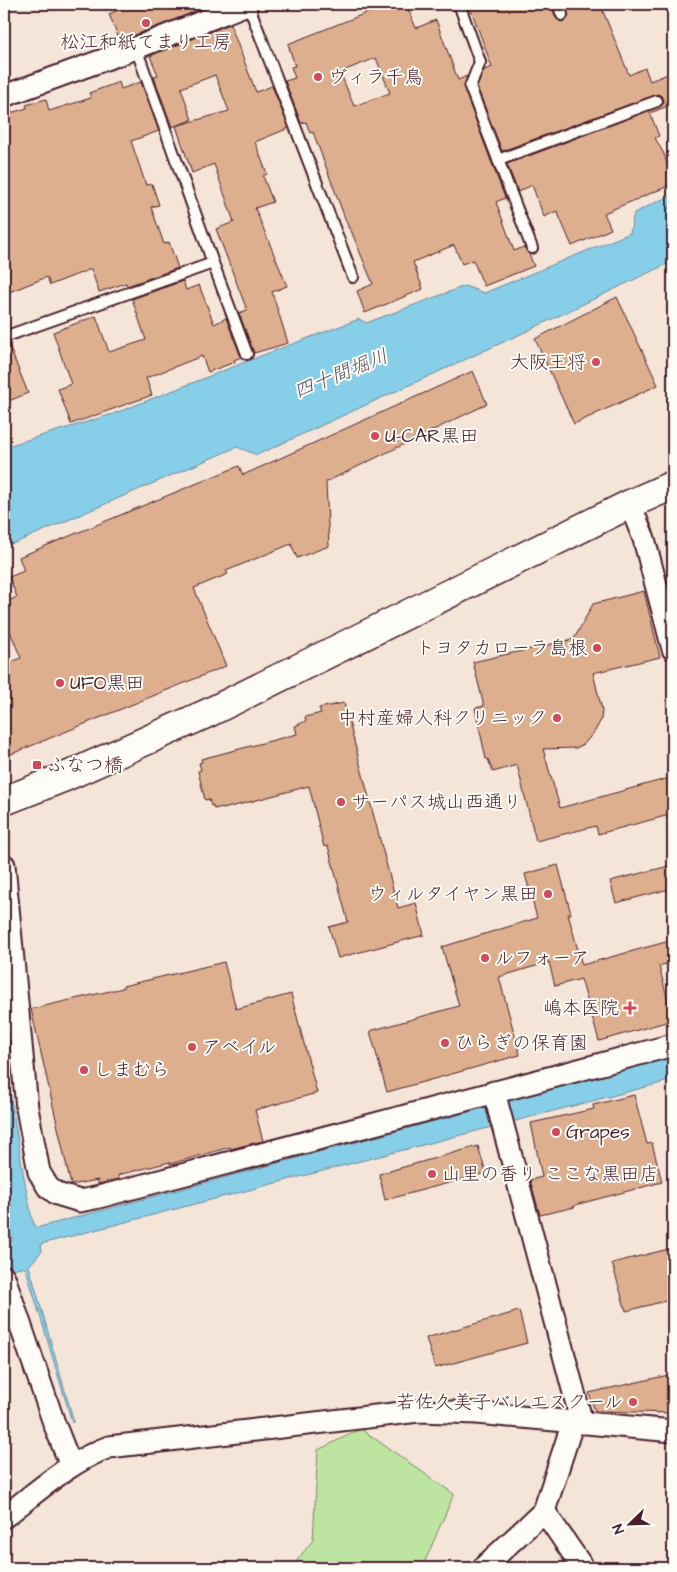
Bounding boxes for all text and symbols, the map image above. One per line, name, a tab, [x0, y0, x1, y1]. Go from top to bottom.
marker: 松江和紙てまり工房	[140, 17, 152, 29]
place label: 松江和紙てまり工房	[60, 29, 232, 56]
place label: ヴィラ千鳥	[328, 64, 423, 91]
marker: ヴィラ千鳥	[312, 71, 324, 83]
water label: 四十間堀川	[289, 342, 393, 406]
place label: 大阪王将	[510, 349, 586, 376]
marker: 大阪王将	[590, 356, 602, 368]
place label: U-CAR黒田	[385, 423, 479, 450]
marker: U-CAR黒田	[369, 430, 381, 442]
place label: トヨタカローラ島根	[416, 635, 588, 662]
marker: トヨタカローラ島根	[591, 642, 603, 654]
place label: UFO黒田	[70, 670, 145, 697]
marker: UFO黒田	[54, 677, 66, 689]
place label: 中村産婦人科クリニック	[338, 705, 547, 732]
marker: 中村産婦人科クリニック	[551, 712, 563, 724]
place label: ふなつ橋	[47, 752, 123, 779]
marker: ふなつ橋	[31, 759, 43, 771]
place label: サーパス城山西通り	[351, 789, 522, 816]
marker: サーパス城山西通り	[335, 796, 347, 808]
place label: ウィルタイヤン黒田	[368, 881, 538, 908]
marker: ウィルタイヤン黒田	[542, 888, 554, 900]
place label: ルフォーア	[495, 945, 590, 972]
marker: ルフォーア	[479, 952, 491, 964]
place label: 嶋本医院	[543, 995, 619, 1022]
marker: 嶋本医院	[623, 1001, 637, 1015]
place label: ひらぎの保育園	[455, 1030, 588, 1057]
place label: アベイル	[202, 1034, 277, 1061]
marker: ひらぎの保育園	[439, 1037, 451, 1049]
marker: アベイル	[186, 1041, 198, 1053]
place label: しまむら	[94, 1057, 170, 1084]
marker: しまむら	[78, 1064, 90, 1076]
place label: Grapes	[566, 1119, 630, 1146]
marker: Grapes	[550, 1126, 562, 1138]
place label: 山里の香り ここな黒田店	[442, 1161, 659, 1188]
marker: 山里の香り ここな黒田店	[426, 1168, 438, 1180]
place label: 若佐久美子バレエスクール	[396, 1389, 623, 1416]
marker: 若佐久美子バレエスクール	[627, 1396, 639, 1408]
north arrow	[604, 1500, 654, 1550]
text: N	[608, 1521, 630, 1537]

